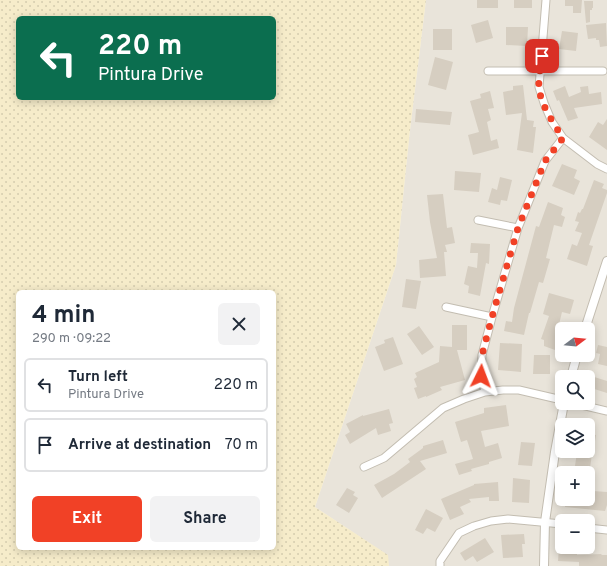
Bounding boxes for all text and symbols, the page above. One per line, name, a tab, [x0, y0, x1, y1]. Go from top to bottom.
text: 220 m	[98, 29, 182, 65]
icon: left	[32, 32, 84, 84]
pin	[525, 39, 559, 73]
icon: arrive	[531, 45, 553, 67]
text: Pintura Drive	[98, 64, 203, 87]
text: 4 min	[32, 301, 95, 331]
button: close	[218, 303, 260, 345]
north arrow	[555, 322, 595, 362]
map controls	[555, 322, 595, 554]
text: 290 m · 09:22	[32, 331, 111, 347]
position arrow	[460, 355, 502, 397]
text: Turn left	[68, 368, 128, 387]
button: search	[555, 370, 595, 410]
icon: left	[34, 374, 56, 396]
text: 220 m	[214, 376, 258, 395]
text: Pintura Drive	[68, 387, 144, 403]
button: layers	[555, 418, 595, 458]
icon: arrive	[34, 434, 56, 456]
text: Arrive at destination	[68, 436, 211, 455]
text: 70 m	[225, 436, 258, 455]
button: +	[555, 466, 595, 506]
button: Exit	[32, 496, 142, 542]
button: Share	[150, 496, 260, 542]
button: −	[555, 514, 595, 554]

